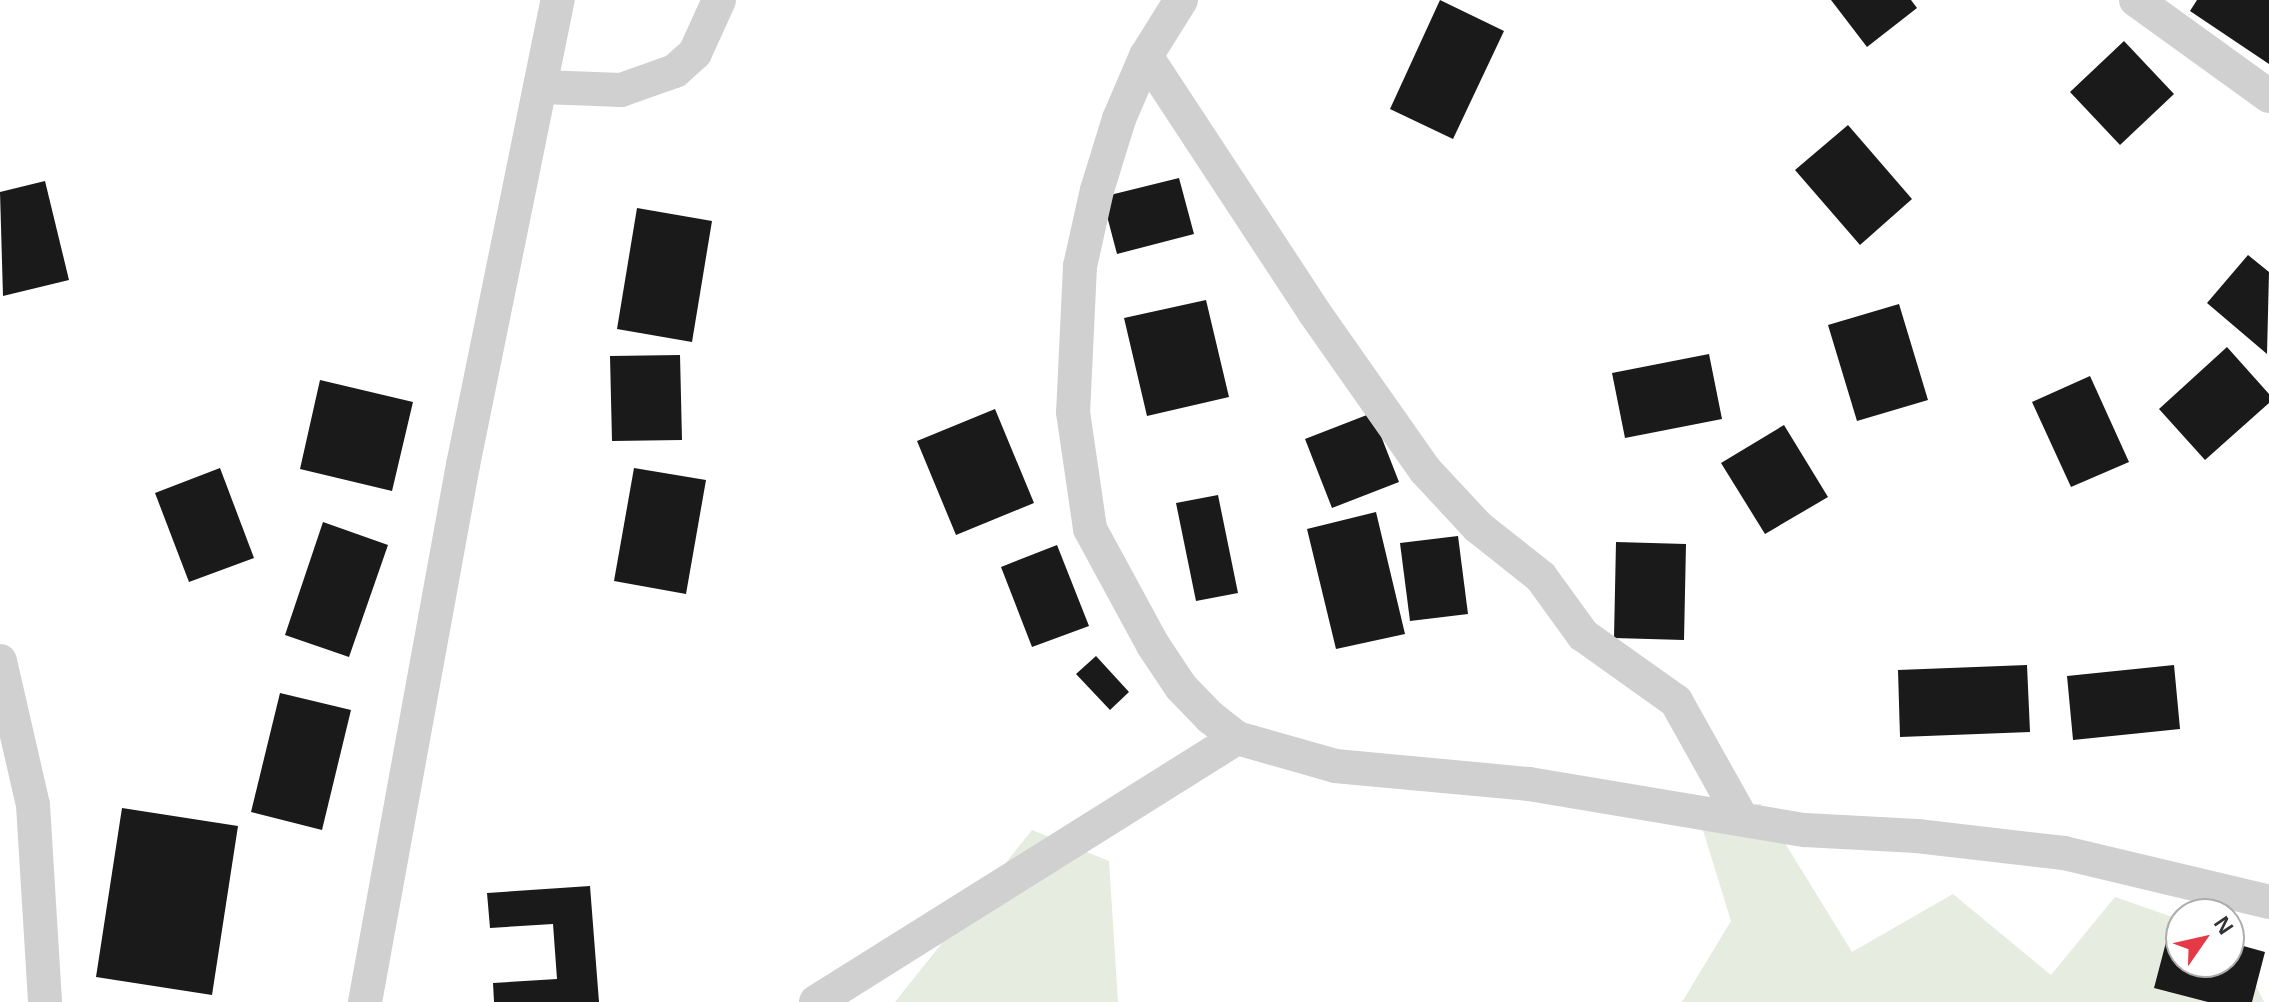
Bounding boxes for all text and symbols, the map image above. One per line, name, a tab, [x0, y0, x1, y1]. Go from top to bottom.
north arrow	[2165, 898, 2245, 978]
text: N	[2209, 912, 2238, 939]

